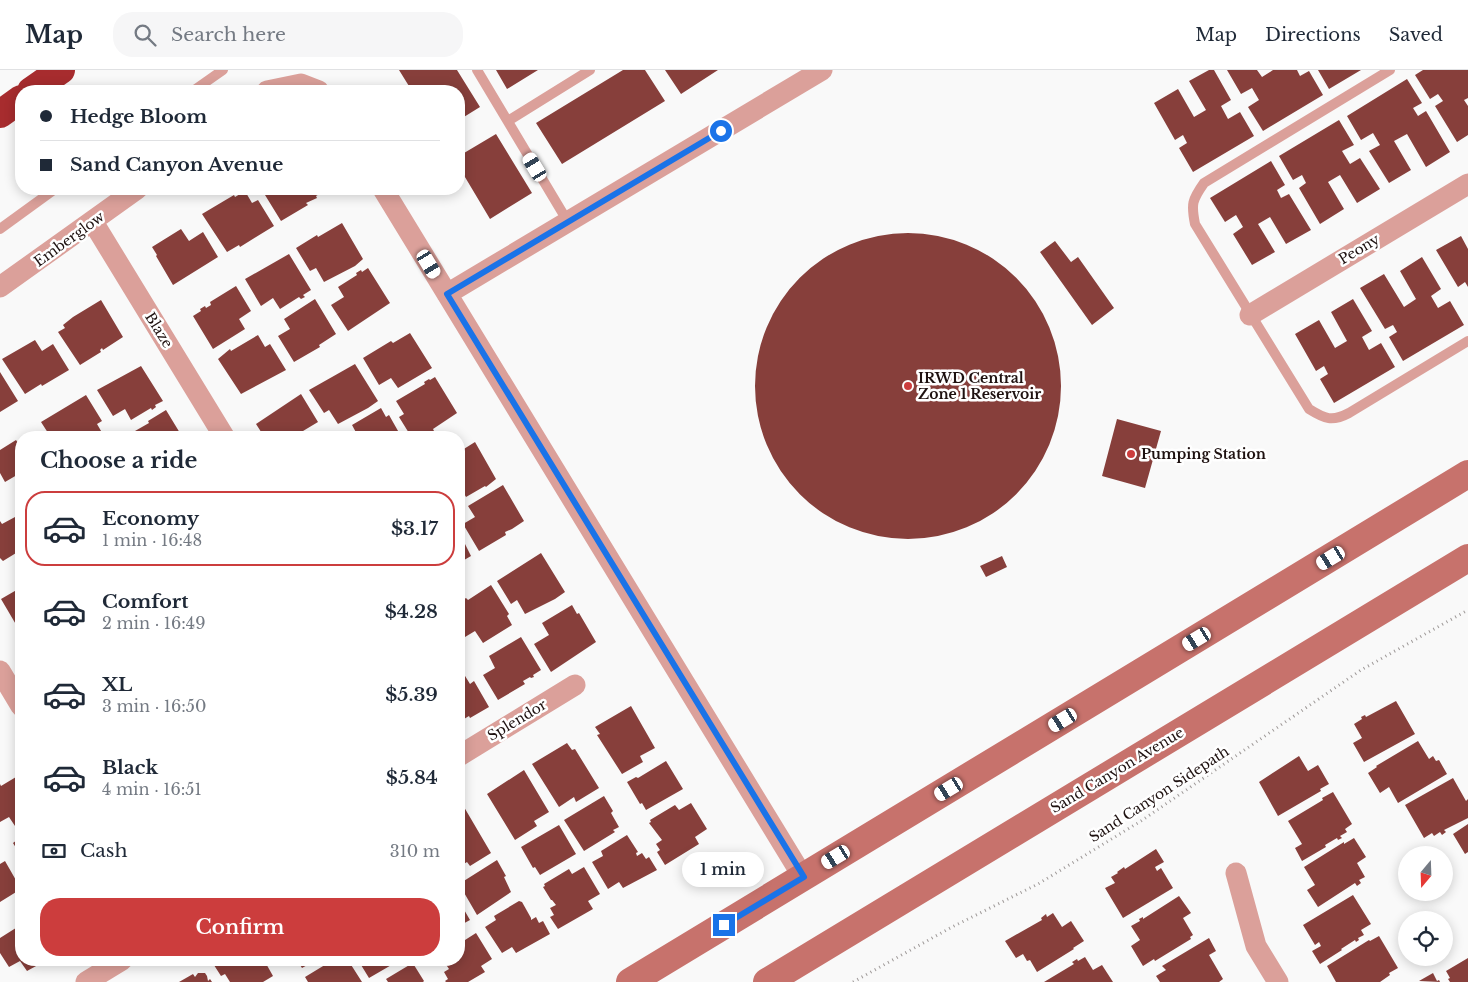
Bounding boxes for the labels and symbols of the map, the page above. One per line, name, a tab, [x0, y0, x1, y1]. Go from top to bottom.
route start	[710, 120, 732, 142]
car	[520, 150, 549, 184]
street label: Emberglow	[30, 207, 108, 271]
street label: Peony	[1335, 230, 1383, 268]
car	[414, 247, 443, 281]
street label: Blaze	[141, 309, 177, 351]
place label: IRWD Central Zone 1 Reservoir	[918, 369, 1041, 403]
marker: IRWD Central Zone 1 Reservoir	[902, 380, 914, 392]
place label: Pumping Station	[1141, 445, 1266, 463]
marker: Pumping Station	[1125, 448, 1137, 460]
car	[1314, 544, 1347, 572]
car	[1180, 625, 1213, 653]
street label: Splendor	[484, 695, 550, 745]
car	[1046, 706, 1079, 734]
street label: Sand Canyon Avenue	[1047, 723, 1187, 817]
street label: Sand Canyon Sidepath	[1086, 742, 1233, 846]
car	[932, 775, 965, 803]
car	[819, 843, 852, 871]
north arrow	[1398, 846, 1452, 901]
callout: 1 min	[683, 852, 765, 888]
route end	[713, 914, 735, 936]

